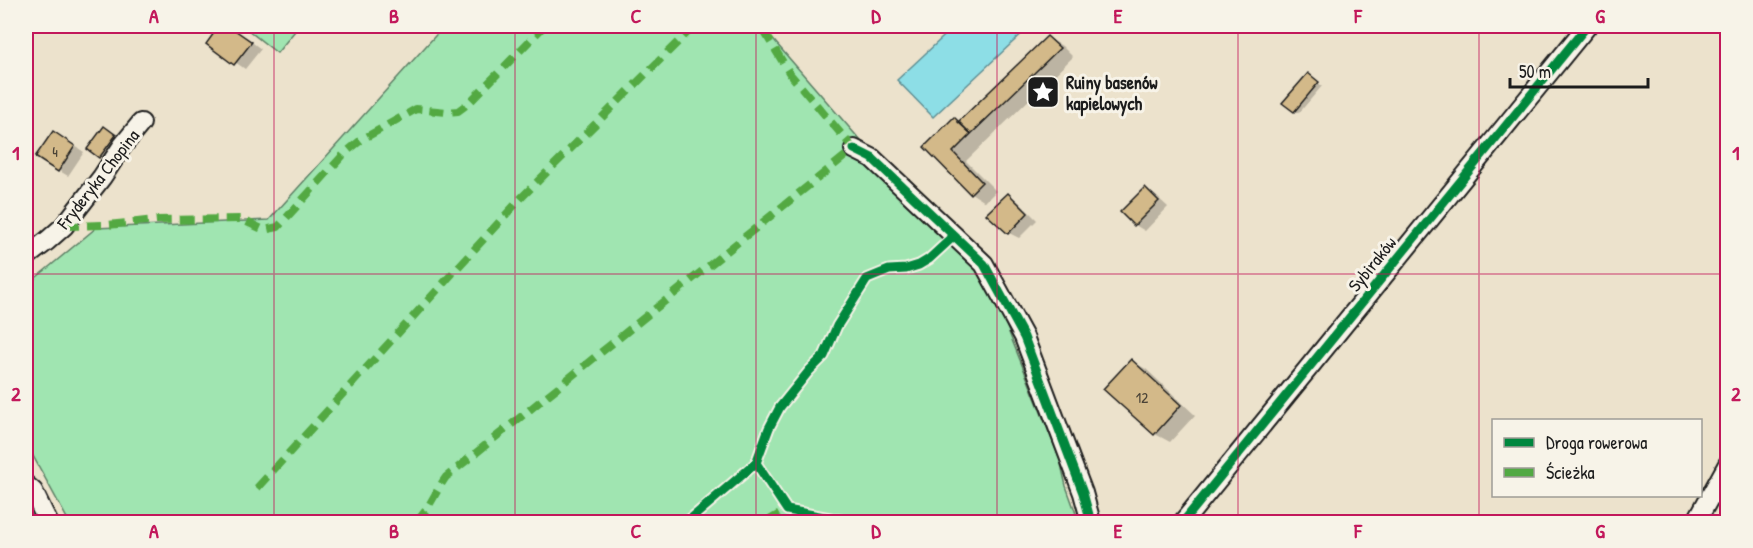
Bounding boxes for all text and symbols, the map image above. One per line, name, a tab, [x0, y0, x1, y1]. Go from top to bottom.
text: A	[149, 2, 159, 29]
text: B	[389, 2, 399, 29]
text: C	[631, 2, 642, 29]
text: D	[871, 2, 881, 29]
text: E	[1114, 2, 1123, 29]
text: F	[1353, 2, 1363, 29]
text: G	[1595, 2, 1605, 29]
scale bar	[1510, 51, 1648, 89]
text: 50 m	[1519, 59, 1551, 84]
place label: Ruiny basenów kapielowych	[1066, 70, 1158, 117]
place icon: Ruiny basenów kapielowych	[1025, 74, 1061, 110]
street label: Fryderyka Chopina	[51, 124, 145, 235]
text: 1	[12, 139, 20, 166]
text: 1	[1732, 139, 1740, 166]
house number: 4	[52, 141, 58, 162]
street label: Sybiraków	[1342, 231, 1402, 297]
text: 2	[11, 380, 21, 407]
text: 2	[1731, 380, 1741, 407]
house number: 12	[1136, 387, 1148, 408]
legend	[1492, 419, 1702, 497]
text: Droga rowerowa	[1546, 430, 1647, 455]
text: Ścieżka	[1546, 460, 1595, 485]
text: A	[149, 517, 159, 544]
text: B	[389, 517, 399, 544]
text: C	[631, 517, 642, 544]
text: D	[871, 517, 881, 544]
text: E	[1114, 517, 1123, 544]
text: F	[1353, 517, 1363, 544]
text: G	[1595, 517, 1605, 544]

